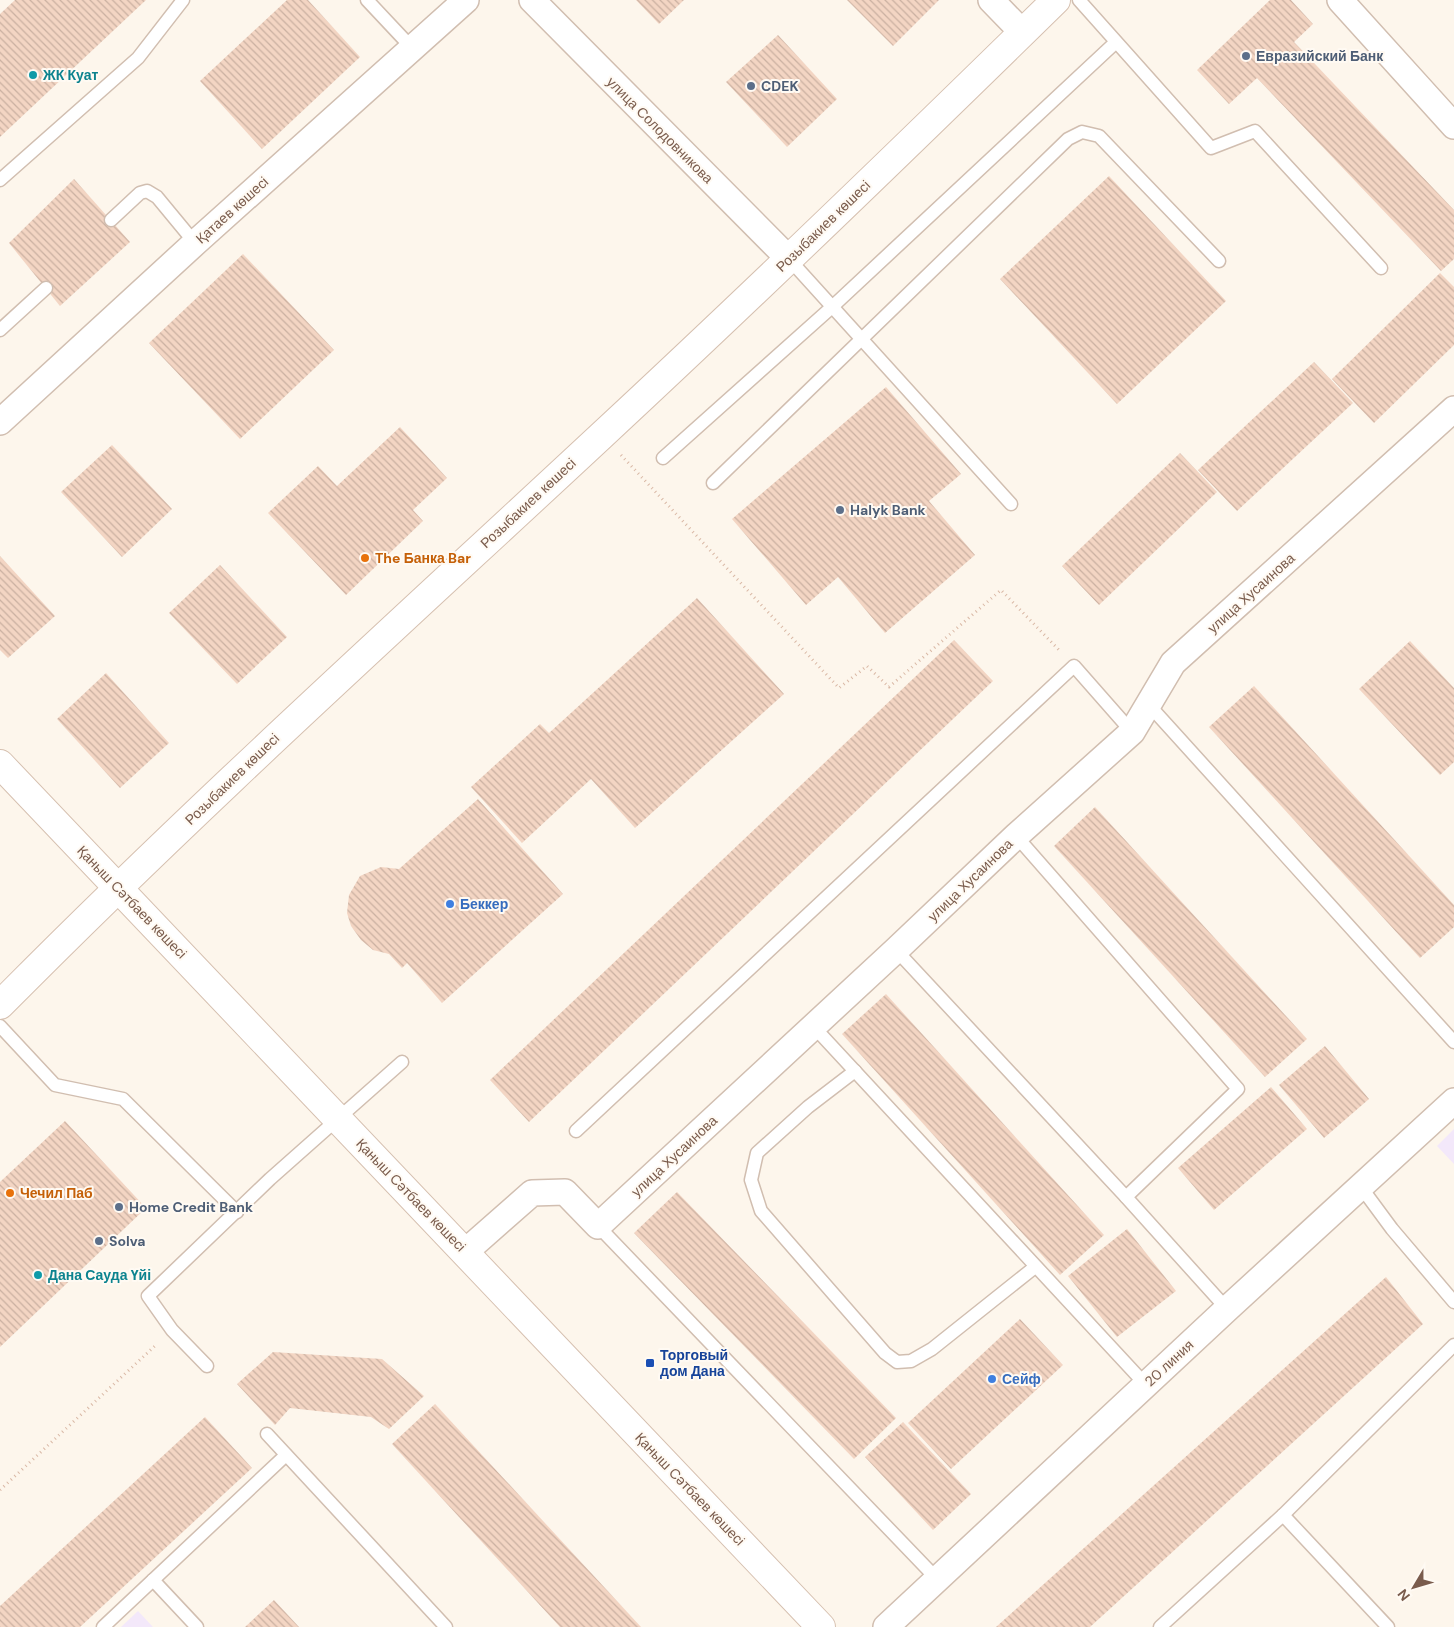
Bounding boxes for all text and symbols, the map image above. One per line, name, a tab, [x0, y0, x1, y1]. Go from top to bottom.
place label: Евразийский Банк	[1256, 47, 1384, 65]
marker: Евразийский Банк	[1240, 50, 1252, 62]
place label: ЖК Куат	[42, 66, 98, 84]
marker: ЖК Куат	[27, 69, 39, 81]
street label: улица Солодовникова	[603, 73, 717, 187]
place label: CDEK	[761, 77, 799, 95]
marker: CDEK	[745, 80, 757, 92]
street label: Қатаев көшесі	[192, 173, 272, 247]
street label: Розыбакиев көшесі	[772, 176, 874, 276]
street label: Розыбакиев көшесі	[476, 454, 580, 552]
place label: Halyk Bank	[850, 501, 926, 519]
marker: Halyk Bank	[834, 504, 846, 516]
place label: The Банка Bar	[375, 549, 471, 567]
street label: улица Хусаинова	[1204, 549, 1299, 637]
marker: The Банка Bar	[359, 552, 371, 564]
street label: Розыбакиев көшесі	[181, 729, 283, 829]
street label: улица Хусаинова	[924, 835, 1016, 925]
street label: Қаныш Сәтбаев көшесі	[73, 842, 191, 962]
place label: Беккер	[460, 895, 508, 913]
marker: Беккер	[444, 898, 456, 910]
street label: улица Хусаинова	[627, 1111, 721, 1201]
street label: Қаныш Сәтбаев көшесі	[352, 1135, 470, 1255]
place label: Чечил Паб	[20, 1184, 93, 1202]
marker: Чечил Паб	[4, 1187, 16, 1199]
place label: Home Credit Bank	[129, 1198, 253, 1216]
marker: Home Credit Bank	[113, 1201, 125, 1213]
place label: Solva	[109, 1232, 145, 1250]
marker: Solva	[93, 1235, 105, 1247]
place label: Дана Сауда Үйі	[48, 1266, 151, 1284]
marker: Дана Сауда Үйі	[32, 1269, 44, 1281]
street label: 20 линия	[1141, 1336, 1197, 1390]
place label: Торговый дом Дана	[660, 1346, 728, 1380]
marker: Торговый дом Дана	[644, 1357, 656, 1369]
place label: Сейф	[1002, 1370, 1041, 1388]
marker: Сейф	[986, 1373, 998, 1385]
street label: Қаныш Сәтбаев көшесі	[631, 1429, 749, 1549]
north arrow	[1389, 1562, 1439, 1612]
text: N	[1394, 1585, 1414, 1605]

